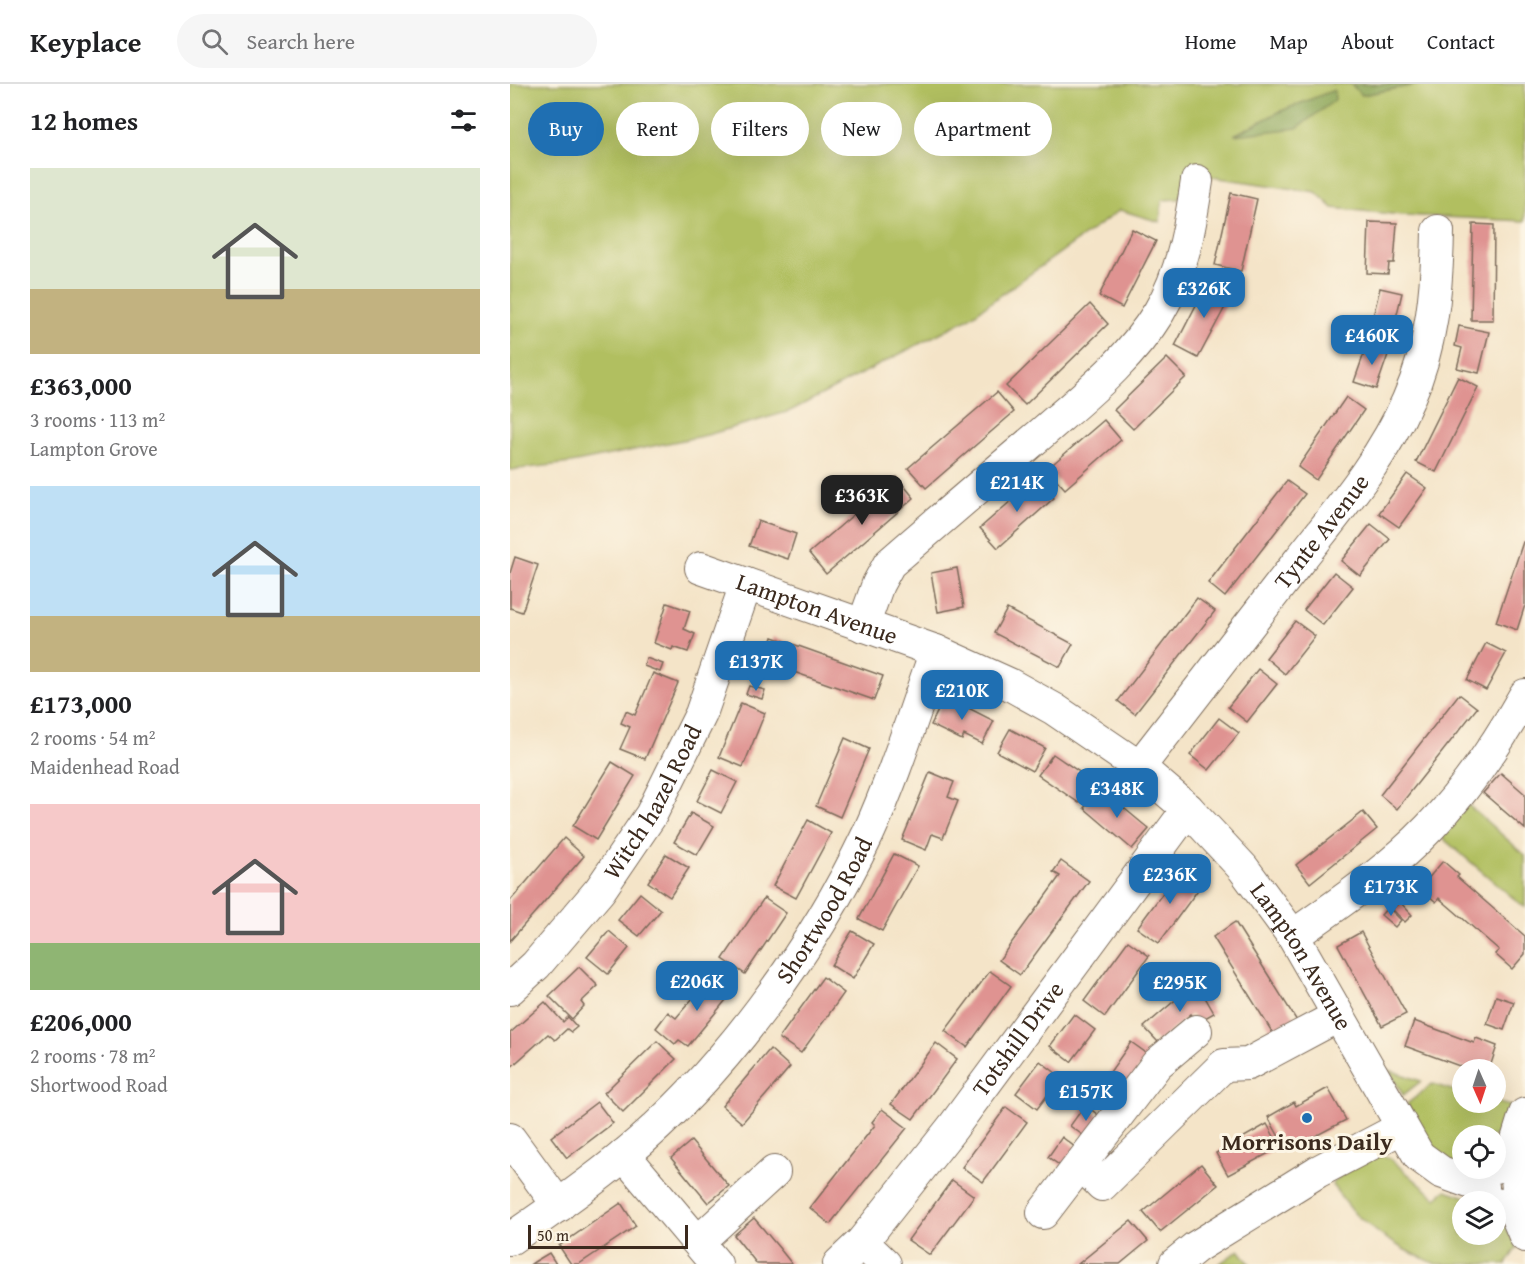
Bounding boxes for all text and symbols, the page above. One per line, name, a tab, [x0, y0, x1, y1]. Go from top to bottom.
search box	[177, 14, 597, 68]
text: Keyplace	[30, 21, 141, 62]
icon: search	[198, 25, 231, 58]
text: Search here	[246, 25, 355, 57]
text: Home	[1185, 26, 1236, 57]
text: Map	[1269, 26, 1308, 57]
text: About	[1341, 26, 1394, 57]
text: Contact	[1427, 26, 1495, 57]
text: 12 homes	[30, 101, 138, 140]
chip: Buy	[528, 102, 604, 156]
chip: Rent	[616, 102, 699, 156]
chip: Filters	[711, 102, 809, 156]
chip: New	[821, 102, 902, 156]
chip: Apartment	[914, 102, 1052, 156]
icon: filters	[447, 104, 480, 137]
icon: home	[201, 207, 309, 315]
pin: £326K	[1162, 268, 1246, 319]
text: £326K	[1177, 273, 1231, 302]
pin: £460K	[1330, 315, 1414, 366]
text: £460K	[1345, 320, 1399, 349]
text: £363,000	[30, 366, 132, 405]
text: 3 rooms · 113 m²	[30, 405, 165, 434]
text: Lampton Grove	[30, 434, 158, 463]
pin: £214K	[975, 462, 1059, 513]
street label: Tynte Avenue	[1265, 466, 1377, 596]
text: £214K	[990, 467, 1044, 496]
pin: £363K	[820, 475, 904, 526]
text: £363K	[835, 480, 889, 509]
icon: home	[201, 525, 309, 633]
street label: Lampton Avenue	[732, 564, 903, 653]
pin: £137K	[714, 641, 798, 692]
text: £137K	[729, 646, 783, 675]
pin: £210K	[920, 670, 1004, 721]
text: £210K	[935, 675, 989, 704]
text: £173,000	[30, 684, 132, 723]
street label: Witch hazel Road	[594, 718, 710, 886]
text: 2 rooms · 54 m²	[30, 723, 156, 752]
text: Maidenhead Road	[30, 752, 180, 781]
pin: £348K	[1075, 768, 1159, 819]
text: £348K	[1090, 773, 1144, 802]
street label: Shortwood Road	[767, 831, 881, 991]
icon: home	[201, 843, 309, 951]
pin: £236K	[1128, 854, 1212, 905]
text: £236K	[1143, 859, 1197, 888]
pin: £173K	[1349, 866, 1433, 917]
text: £173K	[1364, 871, 1418, 900]
street label: Lampton Avenue	[1242, 875, 1361, 1037]
pin: £206K	[655, 961, 739, 1012]
pin: £295K	[1138, 962, 1222, 1013]
text: £206K	[670, 966, 724, 995]
text: £295K	[1153, 967, 1207, 996]
street label: Totshill Drive	[963, 974, 1072, 1104]
text: £206,000	[30, 1002, 132, 1041]
text: 2 rooms · 78 m²	[30, 1041, 156, 1070]
north arrow	[1452, 1059, 1506, 1113]
map controls	[1452, 1059, 1506, 1245]
text: Shortwood Road	[30, 1070, 168, 1099]
pin: £157K	[1044, 1071, 1128, 1122]
text: £157K	[1059, 1076, 1113, 1105]
marker: Morrisons Daily	[1300, 1111, 1314, 1125]
place label: Morrisons Daily	[1222, 1124, 1393, 1159]
button: locate	[1452, 1125, 1506, 1179]
button: layers	[1452, 1191, 1506, 1245]
scale bar	[528, 1222, 688, 1250]
text: 50 m	[537, 1223, 569, 1247]

